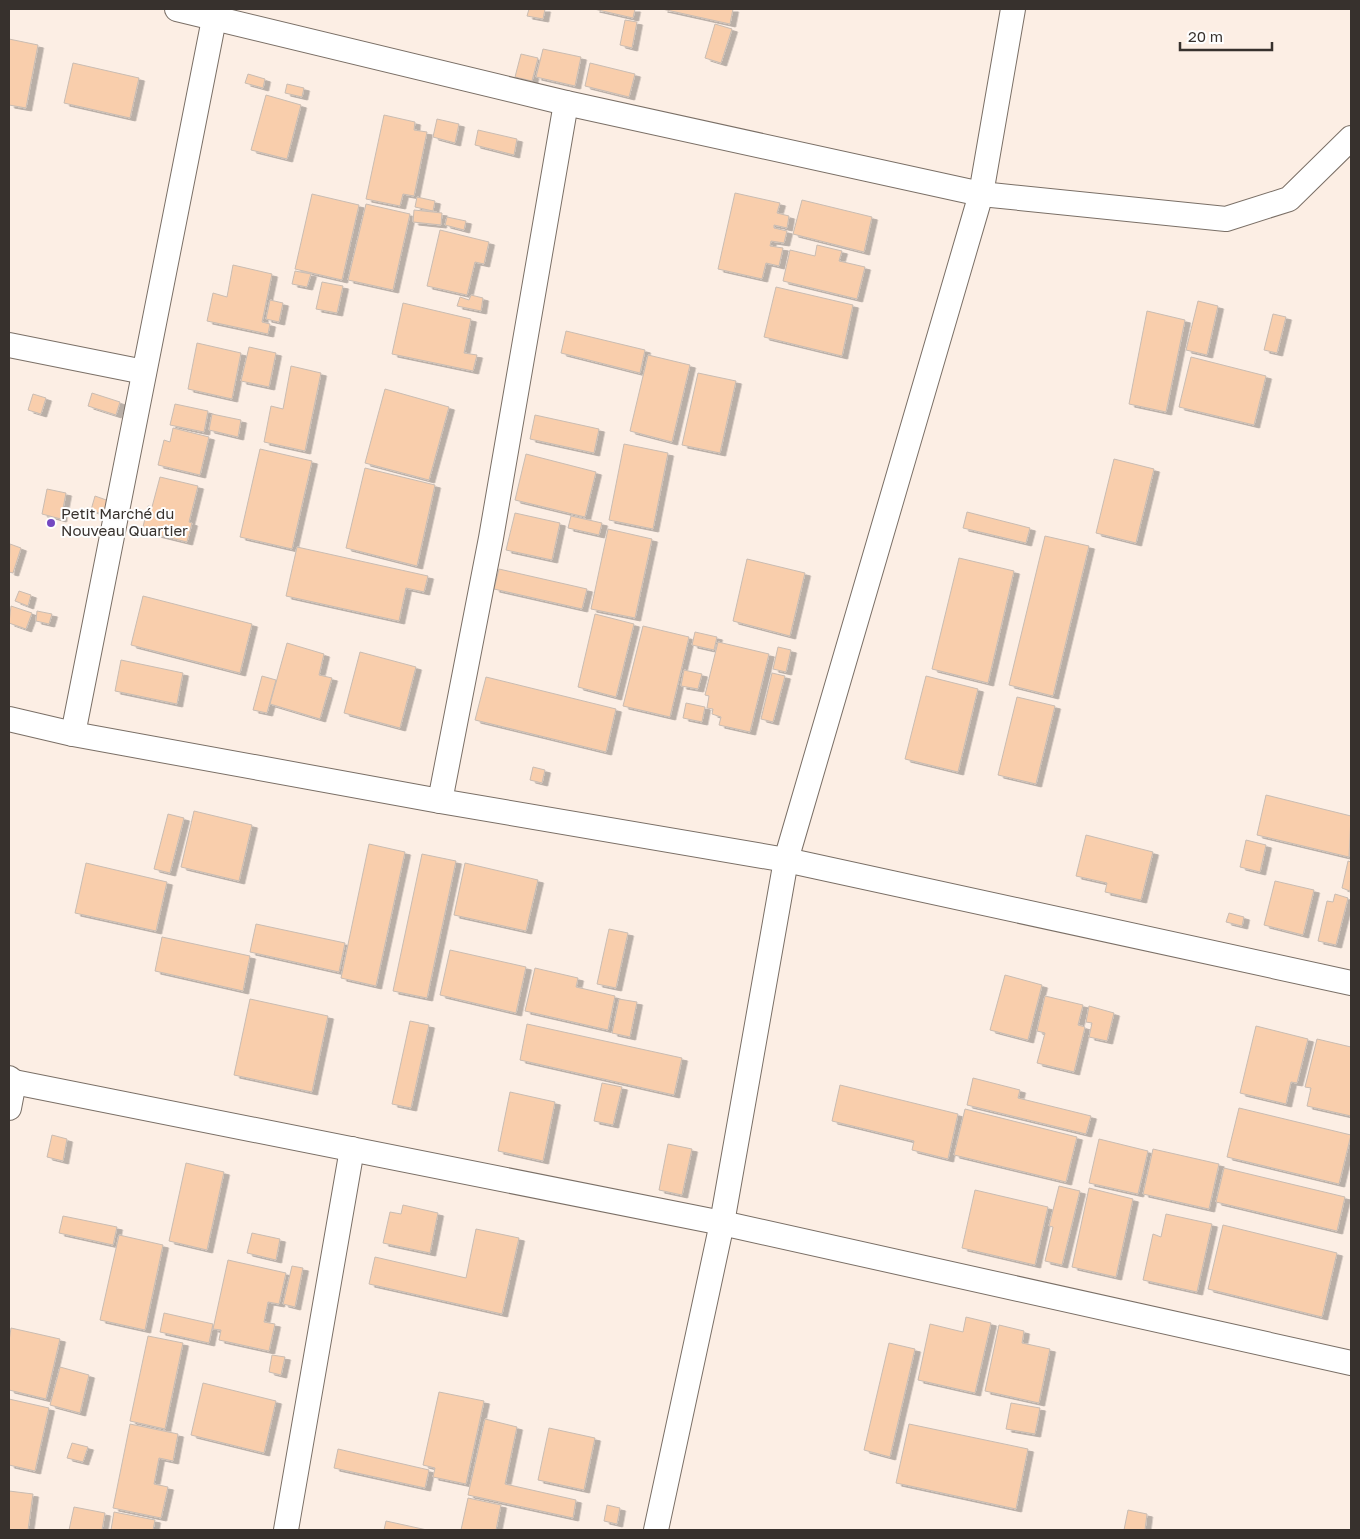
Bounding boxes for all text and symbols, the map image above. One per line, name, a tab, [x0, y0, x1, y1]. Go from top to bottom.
scale bar	[1180, 20, 1272, 52]
text: 20 m	[1188, 27, 1223, 45]
place label: Petit Marché du Nouveau Quartier	[61, 504, 188, 539]
marker: Petit Marché du Nouveau Quartier	[45, 517, 57, 529]

